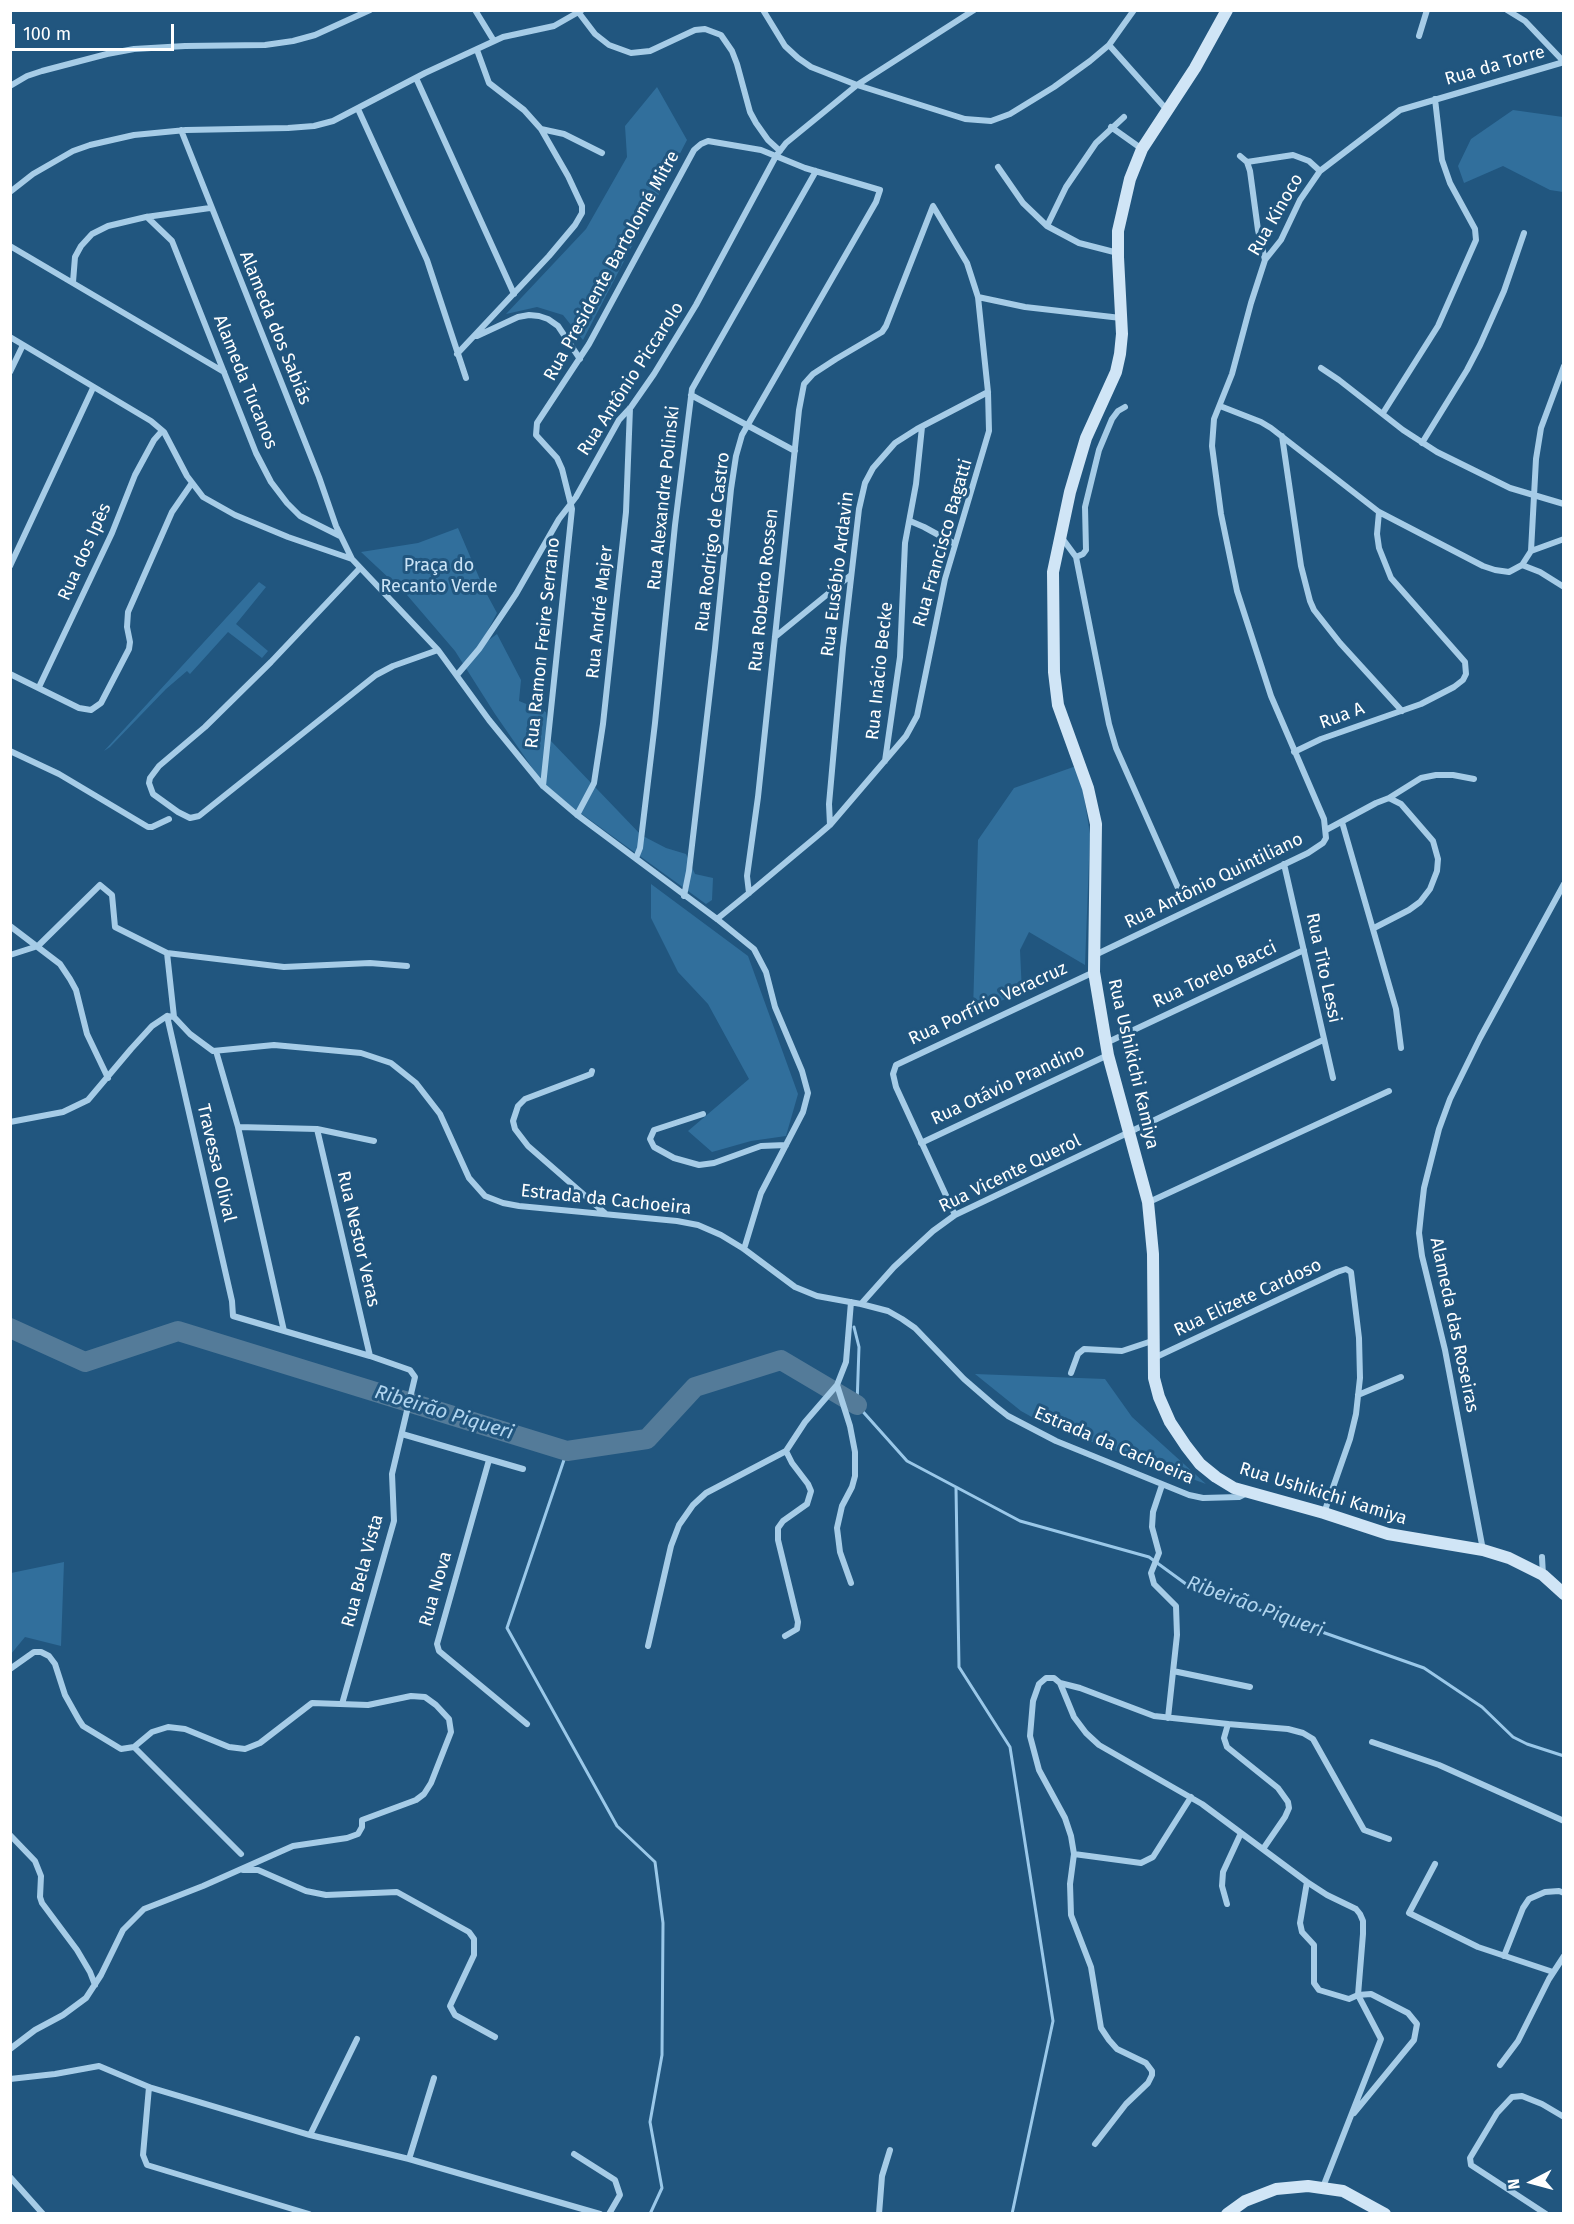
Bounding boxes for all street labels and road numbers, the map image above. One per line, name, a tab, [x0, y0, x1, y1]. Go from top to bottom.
street label: Rua da Torre	[1442, 41, 1548, 91]
street label: Rua Presidente Bartolomé Mitre	[540, 147, 684, 385]
street label: Rua Kinoco	[1244, 170, 1308, 260]
street label: Alameda dos Sabiás	[234, 248, 316, 408]
street label: Rua Antônio Piccarolo	[573, 298, 689, 460]
street label: Alameda Tucanos	[208, 312, 282, 452]
street label: Rua Alexandre Polinski	[644, 405, 684, 591]
street label: Rua Rodrigo de Castro	[691, 451, 735, 633]
street label: Rua Francisco Bagatti	[909, 456, 977, 630]
street label: Rua Eusébio Ardavin	[817, 490, 859, 658]
street label: Rua dos Ipês	[54, 500, 116, 604]
street label: Rua Roberto Rossen	[745, 507, 783, 673]
street label: Rua Ramon Freire Serrano	[521, 536, 565, 750]
street label: Rua André Majer	[582, 544, 618, 680]
street label: Rua Inácio Becke	[862, 601, 898, 741]
street label: Rua A	[1317, 698, 1367, 734]
street label: Rua Antônio Quintiliano	[1121, 828, 1307, 934]
street label: Rua Tito Lessi	[1301, 911, 1345, 1025]
street label: Rua Torelo Bacci	[1150, 937, 1280, 1013]
street label: Rua Porfírio Veracruz	[905, 958, 1071, 1050]
street label: Rua Ushikichi Kamiya	[1103, 977, 1163, 1151]
street label: Rua Otávio Prandino	[928, 1040, 1088, 1130]
street label: Travessa Olival	[192, 1102, 240, 1224]
street label: Rua Vicente Querol	[935, 1130, 1085, 1218]
street label: Rua Nestor Veras	[332, 1169, 384, 1309]
street label: Estrada da Cachoeira	[520, 1180, 692, 1220]
street label: Alameda das Roseiras	[1425, 1236, 1483, 1414]
street label: Rua Elizete Cardoso	[1171, 1254, 1325, 1342]
street label: Estrada da Cachoeira	[1031, 1403, 1197, 1489]
street label: Rua Ushikichi Kamiya	[1237, 1458, 1409, 1530]
street label: Rua Bela Vista	[338, 1512, 388, 1630]
street label: Rua Nova	[415, 1549, 457, 1629]

